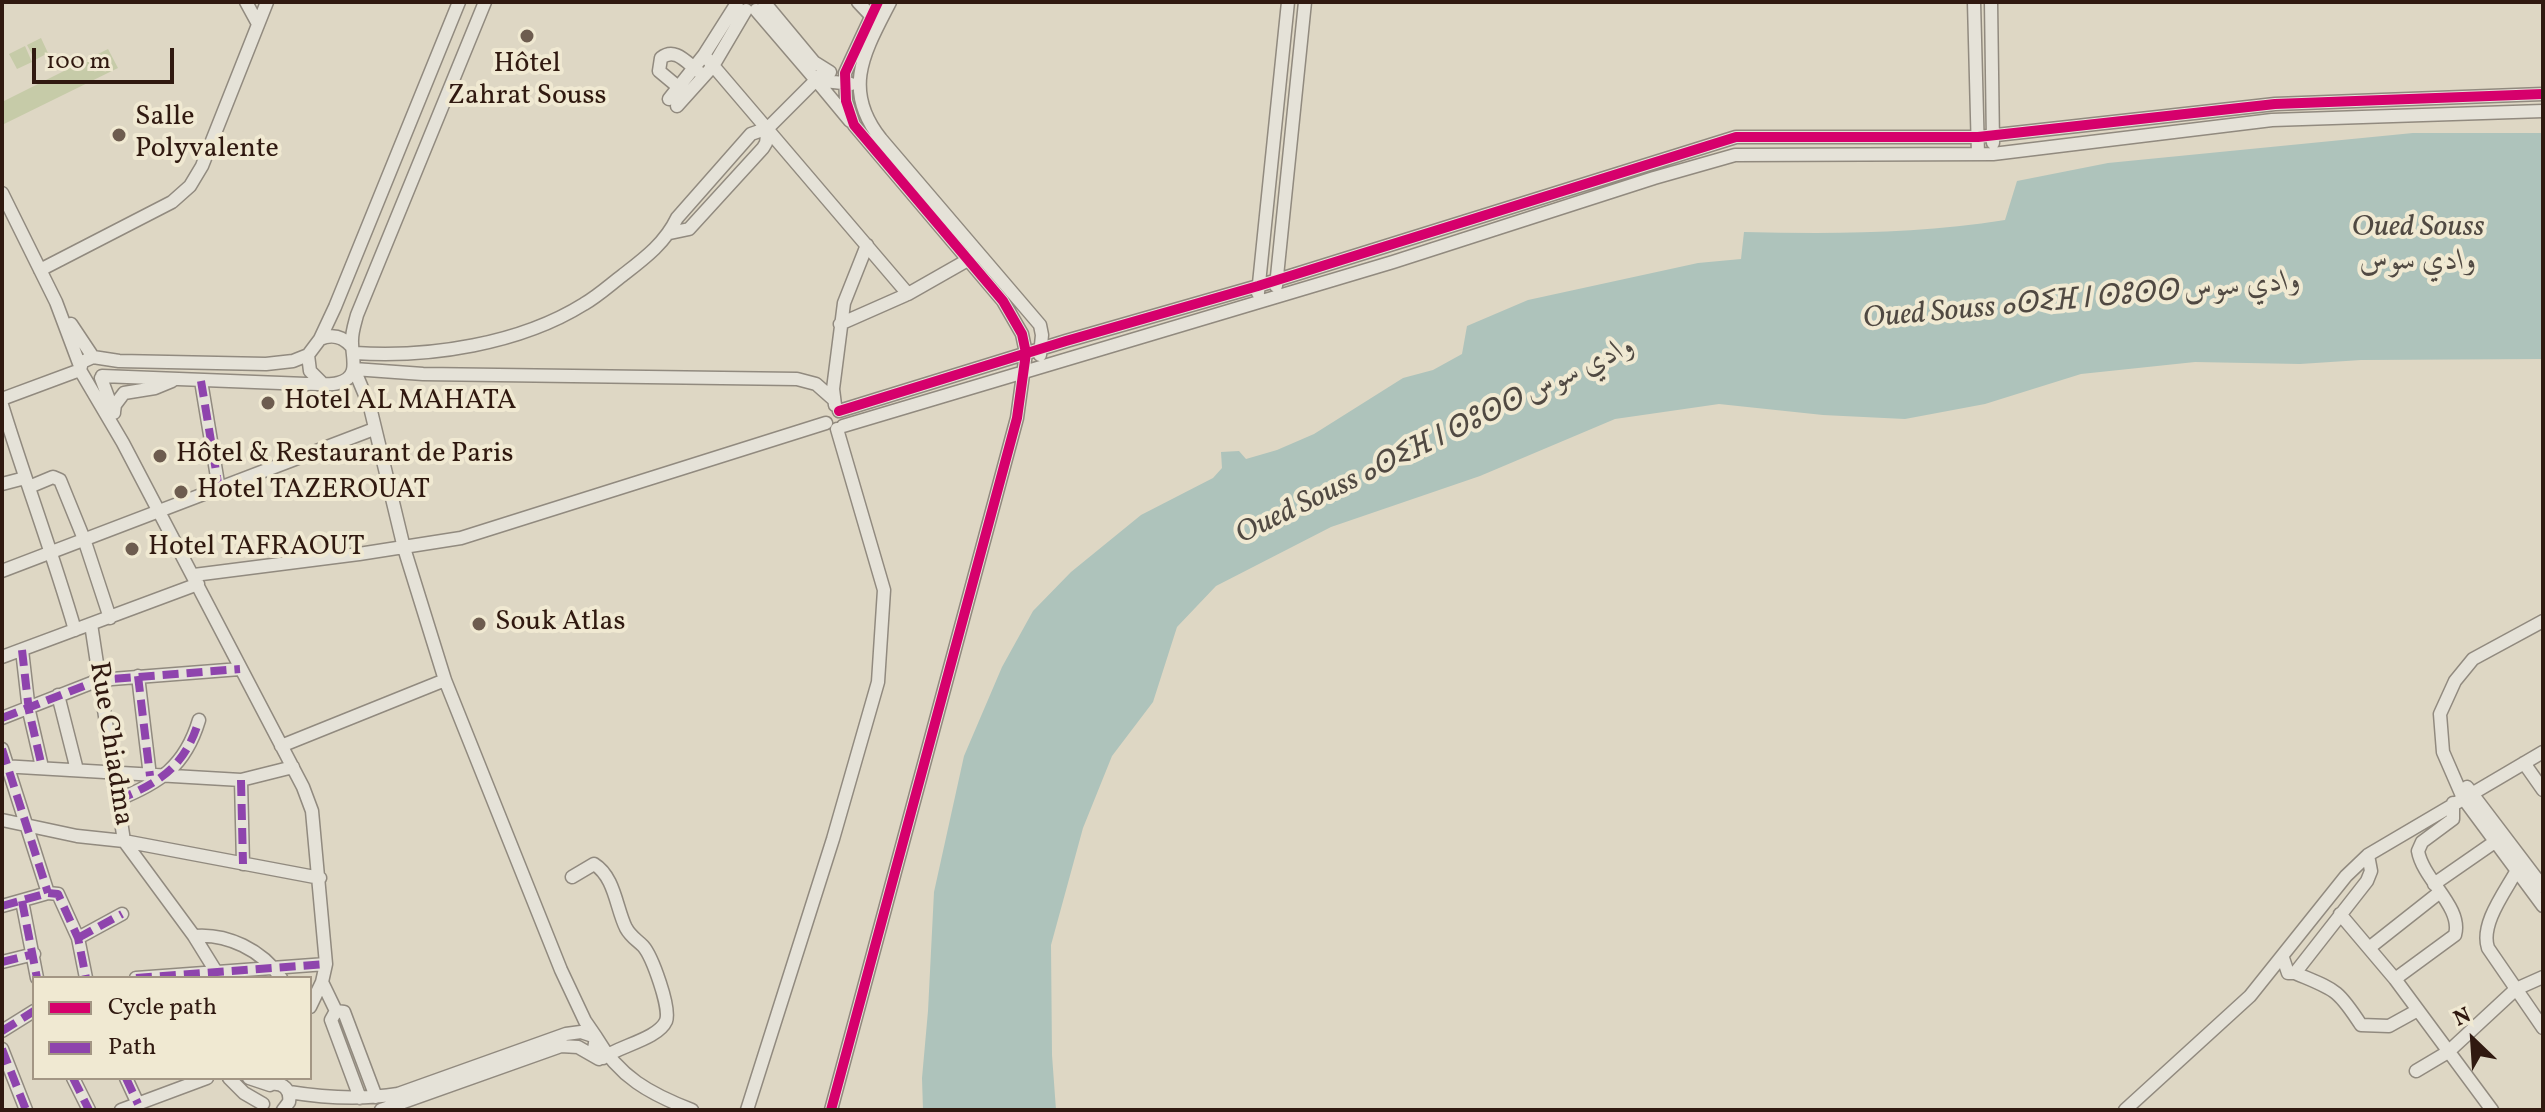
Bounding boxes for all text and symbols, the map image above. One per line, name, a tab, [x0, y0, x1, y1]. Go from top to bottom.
marker: Hôtel Zahrat Souss	[518, 27, 536, 45]
scale bar	[36, 32, 178, 82]
text: 100 m	[46, 45, 111, 79]
place label: Hôtel Zahrat Souss	[447, 49, 607, 115]
place label: Salle Polyvalente	[135, 102, 279, 168]
marker: Salle Polyvalente	[110, 126, 128, 144]
water label: Oued Souss وادي سوس	[2351, 211, 2485, 282]
water label: Oued Souss ⴰⵙⵉⴼ ⵏ ⵙⵓⵙⵙ وادي سوس	[1862, 265, 2302, 339]
water label: Oued Souss ⴰⵙⵉⴼ ⵏ ⵙⵓⵙⵙ وادي سوس	[1231, 329, 1641, 555]
place label: Hotel AL MAHATA	[284, 386, 517, 420]
marker: Hotel AL MAHATA	[259, 394, 277, 412]
place label: Hôtel & Restaurant de Paris	[176, 439, 513, 473]
marker: Hôtel & Restaurant de Paris	[151, 447, 169, 465]
place label: Hotel TAZEROUAT	[197, 475, 430, 509]
marker: Hotel TAZEROUAT	[172, 483, 190, 501]
place label: Hotel TAFRAOUT	[148, 532, 365, 566]
marker: Hotel TAFRAOUT	[123, 540, 141, 558]
place label: Souk Atlas	[495, 607, 625, 641]
marker: Souk Atlas	[470, 615, 488, 633]
street label: Rue Chiadma	[79, 660, 139, 828]
legend	[32, 976, 312, 1080]
text: Cycle path	[108, 991, 217, 1025]
north arrow	[2433, 1000, 2513, 1080]
text: N	[2449, 1000, 2476, 1035]
text: Path	[108, 1031, 156, 1065]

